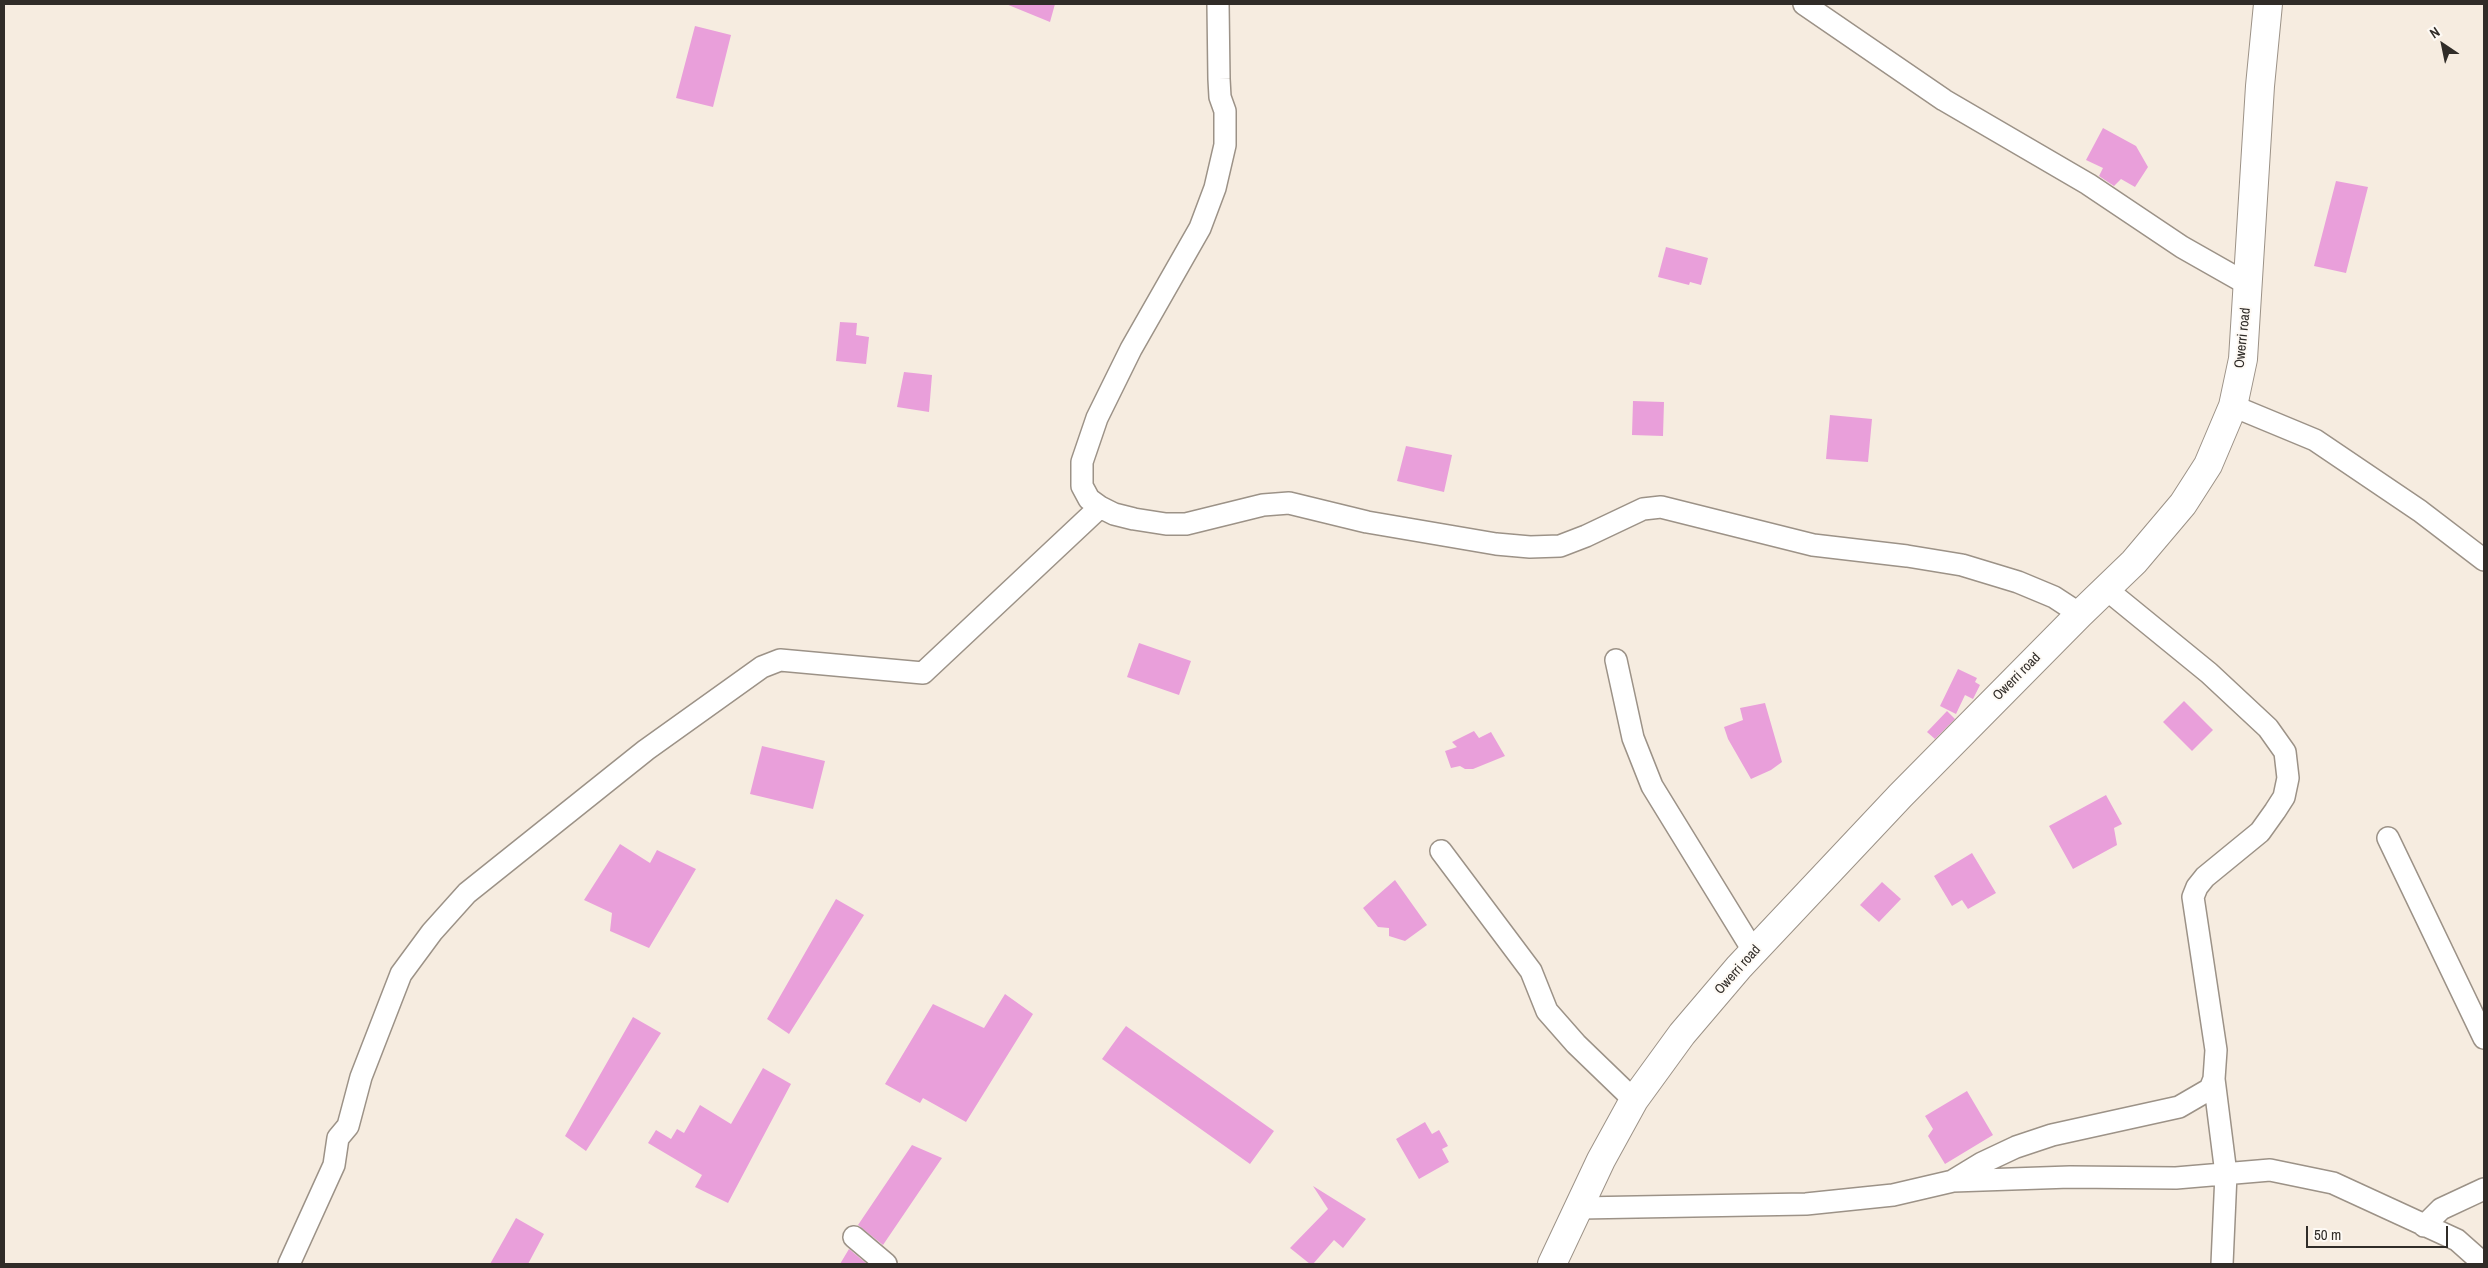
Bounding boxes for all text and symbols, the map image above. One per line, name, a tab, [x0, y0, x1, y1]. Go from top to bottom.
north arrow	[2418, 20, 2468, 70]
text: N	[2426, 23, 2443, 42]
street label: Owerri road	[2231, 307, 2255, 369]
street label: Owerri road	[1990, 650, 2044, 704]
street label: Owerri road	[1711, 942, 1765, 998]
scale bar	[2308, 1216, 2450, 1248]
text: 50 m	[2314, 1224, 2341, 1245]

